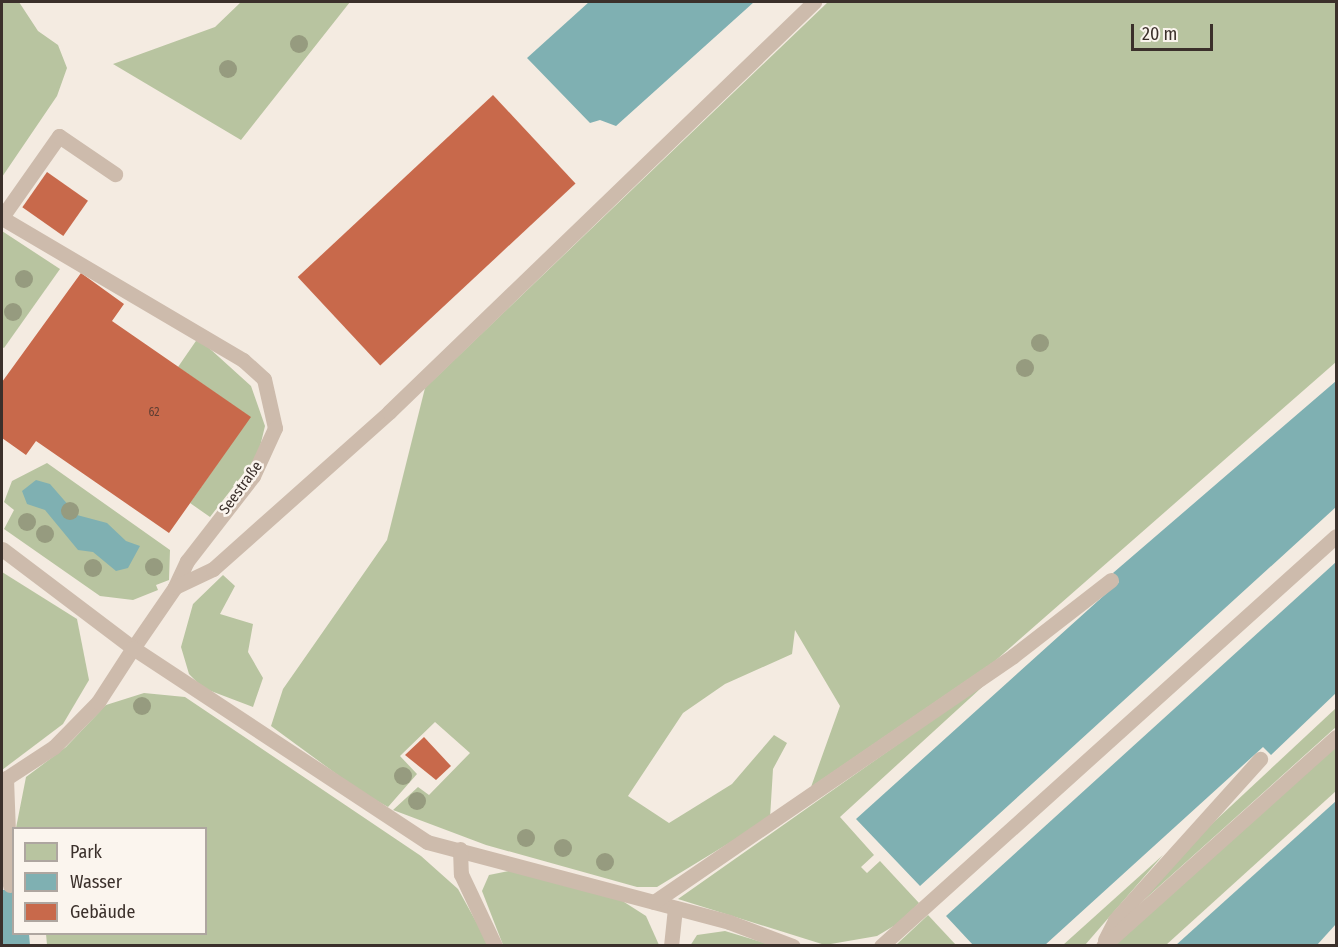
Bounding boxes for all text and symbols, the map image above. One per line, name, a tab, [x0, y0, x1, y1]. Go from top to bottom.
scale bar	[1134, 12, 1216, 50]
text: 20 m	[1142, 23, 1177, 45]
house number: 62	[148, 406, 160, 420]
street label: Seestraße	[216, 458, 266, 518]
legend	[12, 827, 207, 935]
text: Park	[70, 841, 102, 863]
text: Wasser	[70, 871, 122, 893]
text: Gebäude	[70, 901, 135, 923]

